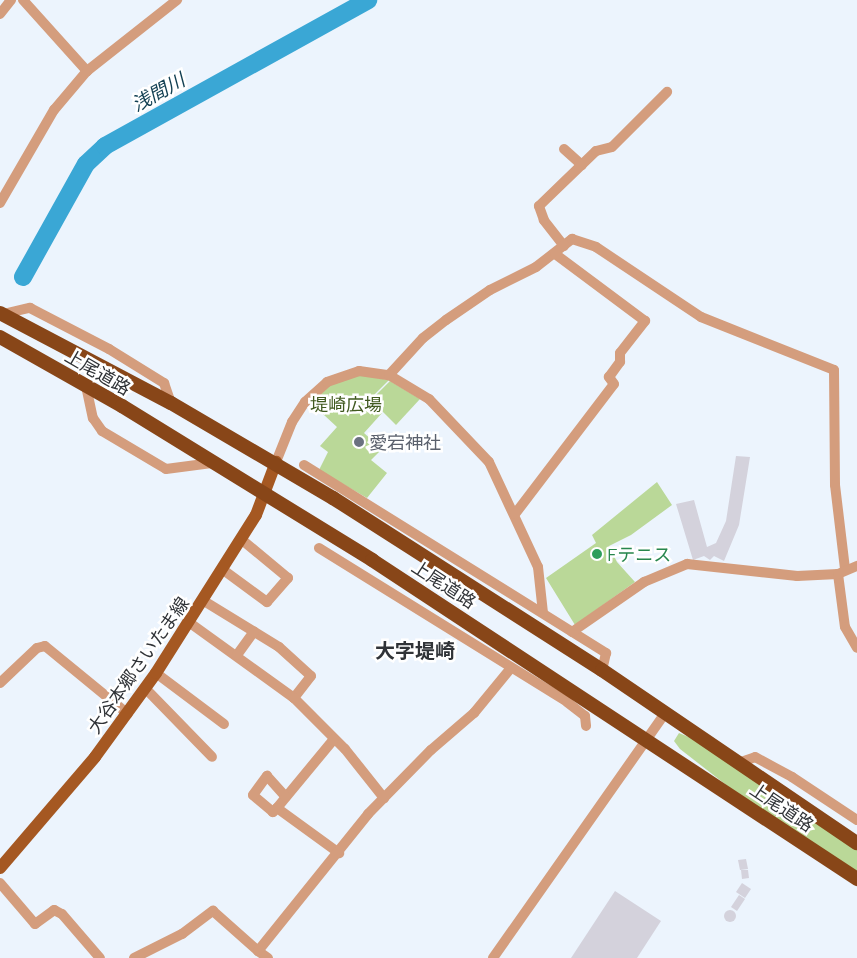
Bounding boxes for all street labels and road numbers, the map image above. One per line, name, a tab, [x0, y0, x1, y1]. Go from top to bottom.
street label: 上尾道路	[61, 345, 135, 399]
street label: 上尾道路	[408, 555, 480, 613]
street label: 大谷本郷さいたま線	[83, 592, 193, 738]
street label: 上尾道路	[746, 778, 818, 836]

